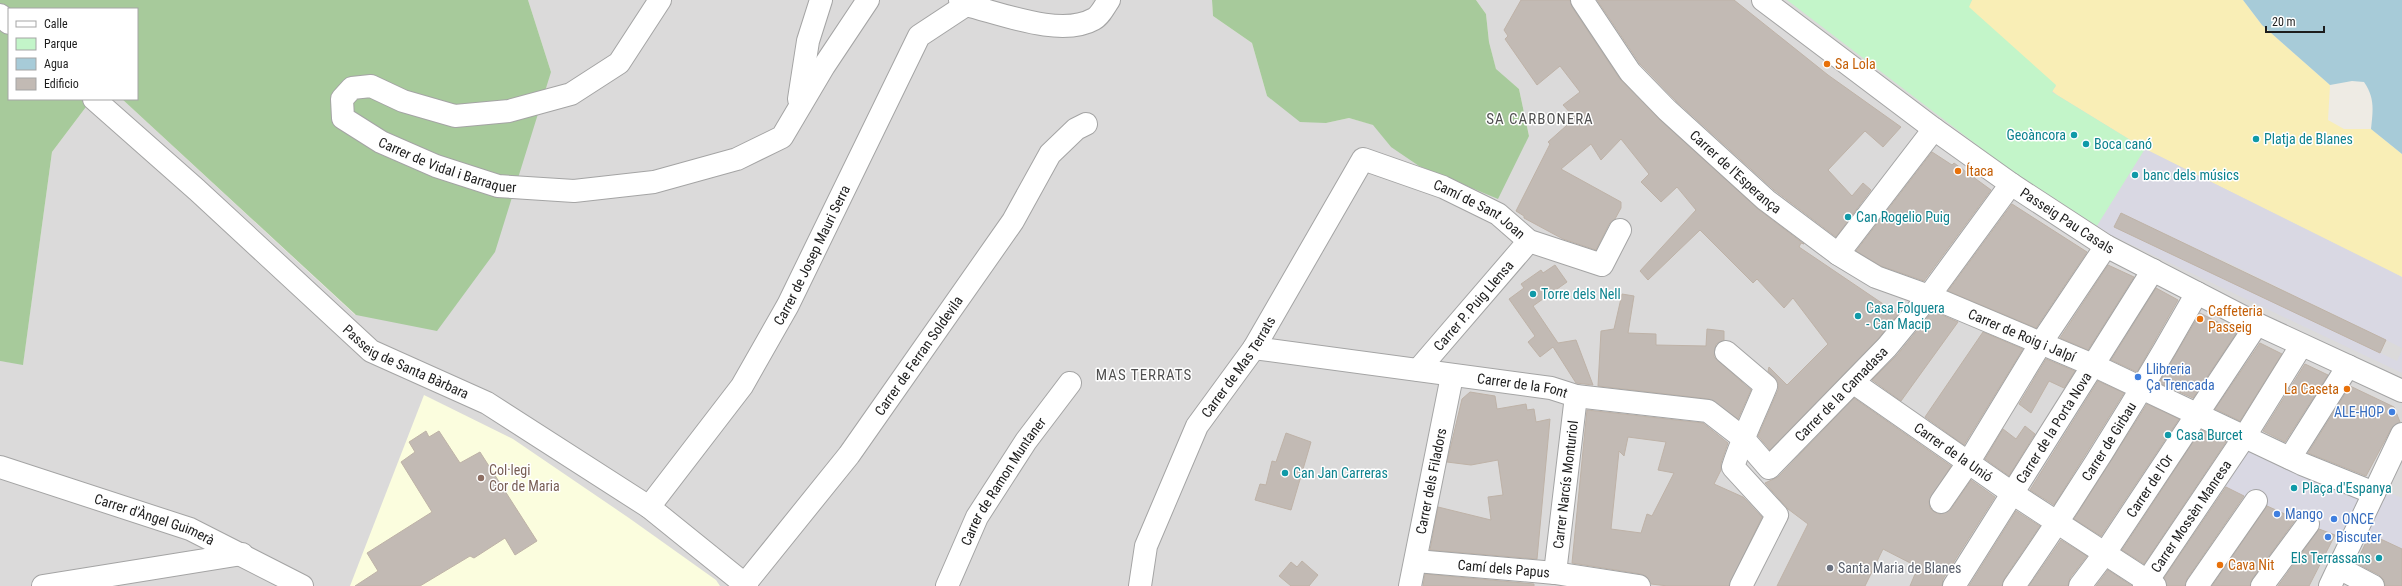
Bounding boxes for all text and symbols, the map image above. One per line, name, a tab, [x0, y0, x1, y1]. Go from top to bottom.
legend	[8, 8, 138, 100]
scale bar	[2266, 8, 2324, 34]
text: 20 m	[2272, 15, 2296, 29]
text: Calle	[44, 17, 68, 31]
text: Parque	[44, 37, 78, 51]
place label: Sa Lola	[1835, 56, 1876, 72]
text: Agua	[44, 57, 69, 71]
marker: Sa Lola	[1822, 59, 1832, 69]
text: Edificio	[44, 77, 79, 91]
district label: SA CARBONERA	[1486, 110, 1594, 128]
street label: Carrer de l'Esperança	[1687, 127, 1785, 217]
place label: Geoàncora	[2006, 127, 2066, 143]
marker: Geoàncora	[2069, 130, 2079, 140]
place label: Platja de Blanes	[2264, 131, 2353, 147]
street label: Carrer de Vidal i Barraquer	[376, 134, 517, 195]
marker: Platja de Blanes	[2251, 134, 2261, 144]
place label: Boca canó	[2094, 136, 2152, 152]
marker: Boca canó	[2081, 139, 2091, 149]
place label: Ítaca	[1966, 162, 1994, 179]
marker: Ítaca	[1953, 166, 1963, 176]
place label: banc dels músics	[2143, 167, 2239, 183]
marker: banc dels músics	[2130, 170, 2140, 180]
street label: Camí de Sant Joan	[1432, 176, 1528, 242]
street label: Carrer de Josep Mauri Serra	[770, 182, 853, 328]
street label: Passeig Pau Casals	[2017, 184, 2117, 257]
place label: Can Rogelio Puig	[1856, 209, 1950, 225]
marker: Can Rogelio Puig	[1843, 212, 1853, 222]
street label: Carrer P. Puig Llensa	[1430, 257, 1517, 354]
place label: Torre dels Nell	[1541, 286, 1621, 302]
marker: Torre dels Nell	[1528, 289, 1538, 299]
street label: Carrer de Ferran Soldevila	[871, 293, 966, 418]
place label: Casa Folguera - Can Macip	[1866, 300, 1945, 332]
place label: Caffeteria Passeig	[2208, 303, 2263, 335]
street label: Carrer de Roig i Jalpí	[1966, 305, 2079, 365]
marker: Casa Folguera - Can Macip	[1853, 311, 1863, 321]
street label: Carrer de Mas Terrats	[1198, 314, 1278, 421]
marker: Caffeteria Passeig	[2195, 314, 2205, 324]
street label: Passeig de Santa Bàrbara	[340, 321, 471, 402]
street label: Carrer de la Camadasa	[1792, 343, 1891, 445]
place label: Llibreria Ça Trencada	[2146, 361, 2215, 393]
district label: MAS TERRATS	[1096, 366, 1192, 384]
street label: Carrer de la Porta Nova	[2013, 369, 2095, 486]
street label: Carrer de la Font	[1476, 370, 1570, 401]
marker: Llibreria Ça Trencada	[2133, 372, 2143, 382]
place label: La Caseta	[2284, 381, 2339, 397]
marker: La Caseta	[2342, 384, 2352, 394]
street label: Carrer de Girbau	[2078, 399, 2139, 484]
place label: ALE-HOP	[2334, 404, 2384, 420]
marker: ALE-HOP	[2387, 407, 2397, 417]
street label: Carrer de Ramon Muntaner	[958, 414, 1049, 548]
street label: Carrer de la Unió	[1911, 419, 1996, 485]
street label: Carrer Narcís Monturiol	[1550, 420, 1581, 550]
street label: Carrer dels Filadors	[1413, 427, 1449, 536]
place label: Casa Burcet	[2176, 427, 2243, 443]
marker: Casa Burcet	[2163, 430, 2173, 440]
street label: Carrer de l'Or	[2123, 451, 2176, 520]
street label: Carrer Mossèn Manresa	[2147, 457, 2234, 576]
place label: Col·legi Cor de Maria	[489, 462, 560, 494]
place label: Can Jan Carreras	[1293, 465, 1388, 481]
marker: Can Jan Carreras	[1280, 468, 1290, 478]
marker: Col·legi Cor de Maria	[476, 473, 486, 483]
place label: Plaça d'Espanya	[2302, 480, 2392, 496]
marker: Plaça d'Espanya	[2289, 483, 2299, 493]
street label: Carrer d'Àngel Guimerà	[92, 490, 217, 548]
place label: Mango	[2285, 506, 2323, 522]
marker: Mango	[2272, 509, 2282, 519]
place label: ONCE	[2342, 511, 2374, 527]
marker: ONCE	[2329, 514, 2339, 524]
place label: Biscuter	[2336, 529, 2381, 545]
marker: Biscuter	[2323, 532, 2333, 542]
place label: Els Terrassans	[2291, 550, 2371, 566]
marker: Els Terrassans	[2374, 553, 2384, 563]
street label: Camí dels Papus	[1457, 557, 1550, 581]
place label: Cava Nit	[2228, 557, 2274, 573]
place label: Santa Maria de Blanes	[1838, 560, 1962, 576]
marker: Cava Nit	[2215, 560, 2225, 570]
marker: Santa Maria de Blanes	[1825, 563, 1835, 573]

